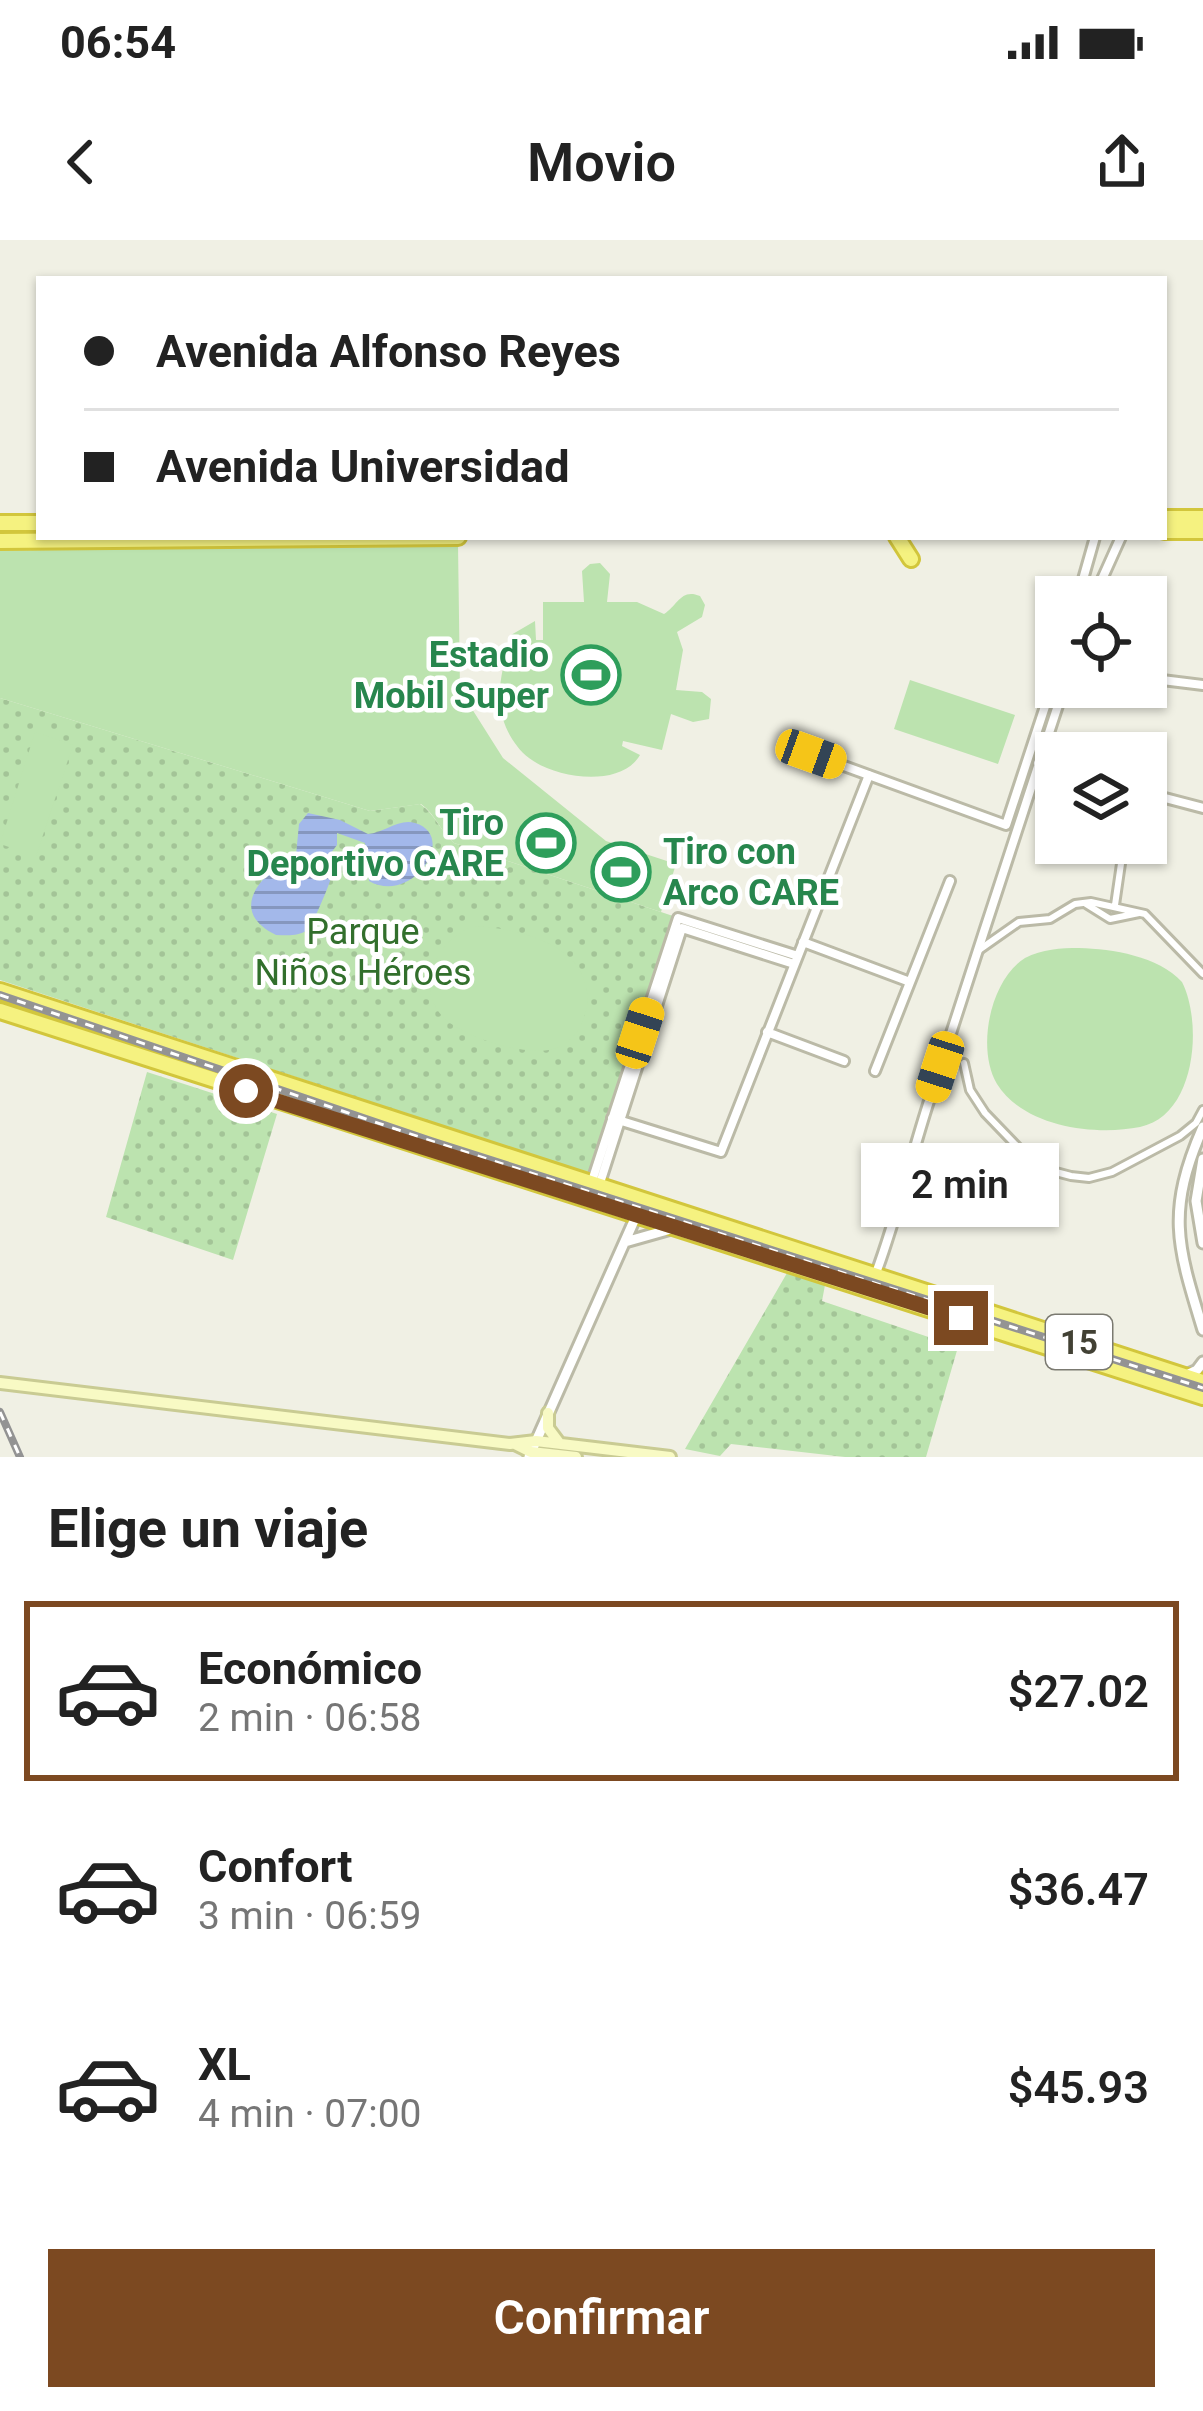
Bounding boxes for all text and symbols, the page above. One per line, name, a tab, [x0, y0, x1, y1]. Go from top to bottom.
text: 06:54	[60, 16, 176, 69]
icon: back	[48, 129, 114, 195]
icon: share	[1089, 129, 1155, 195]
text: Movio	[527, 131, 676, 194]
text: Avenida Alfonso Reyes	[156, 325, 621, 378]
text: Avenida Universidad	[156, 440, 570, 493]
map controls	[1035, 576, 1167, 864]
button: locate	[1035, 576, 1167, 708]
place label: Estadio Mobil Super	[354, 634, 549, 717]
sports icon: Estadio Mobil Super	[560, 644, 622, 706]
car	[771, 725, 851, 783]
button: layers	[1035, 732, 1167, 864]
place label: Tiro Deportivo CARE	[247, 802, 504, 885]
sports icon: Tiro Deportivo CARE	[515, 812, 577, 874]
place label: Tiro con Arco CARE	[663, 831, 839, 914]
sports icon: Tiro con Arco CARE	[590, 841, 652, 903]
park label: Parque Niños Héroes	[254, 911, 472, 994]
car	[612, 993, 668, 1073]
car	[912, 1027, 968, 1107]
route start	[219, 1064, 273, 1118]
callout: 2 min	[862, 1144, 1060, 1228]
text: 2 min	[911, 1162, 1009, 1208]
route end	[934, 1291, 988, 1345]
road number: 15	[1046, 1315, 1112, 1369]
text: Elige un viaje	[48, 1497, 368, 1560]
icon: car	[54, 1637, 162, 1745]
text: Económico	[198, 1642, 422, 1695]
text: $27.02	[1008, 1665, 1149, 1718]
text: 2 min · 06:58	[198, 1695, 421, 1741]
icon: car	[54, 1835, 162, 1943]
text: Confort	[198, 1840, 352, 1893]
text: $36.47	[1008, 1863, 1149, 1916]
text: 3 min · 06:59	[198, 1893, 421, 1939]
icon: car	[54, 2033, 162, 2141]
text: XL	[198, 2038, 251, 2091]
text: $45.93	[1008, 2061, 1149, 2114]
text: 4 min · 07:00	[198, 2091, 421, 2137]
button: Confirmar	[48, 2249, 1155, 2387]

